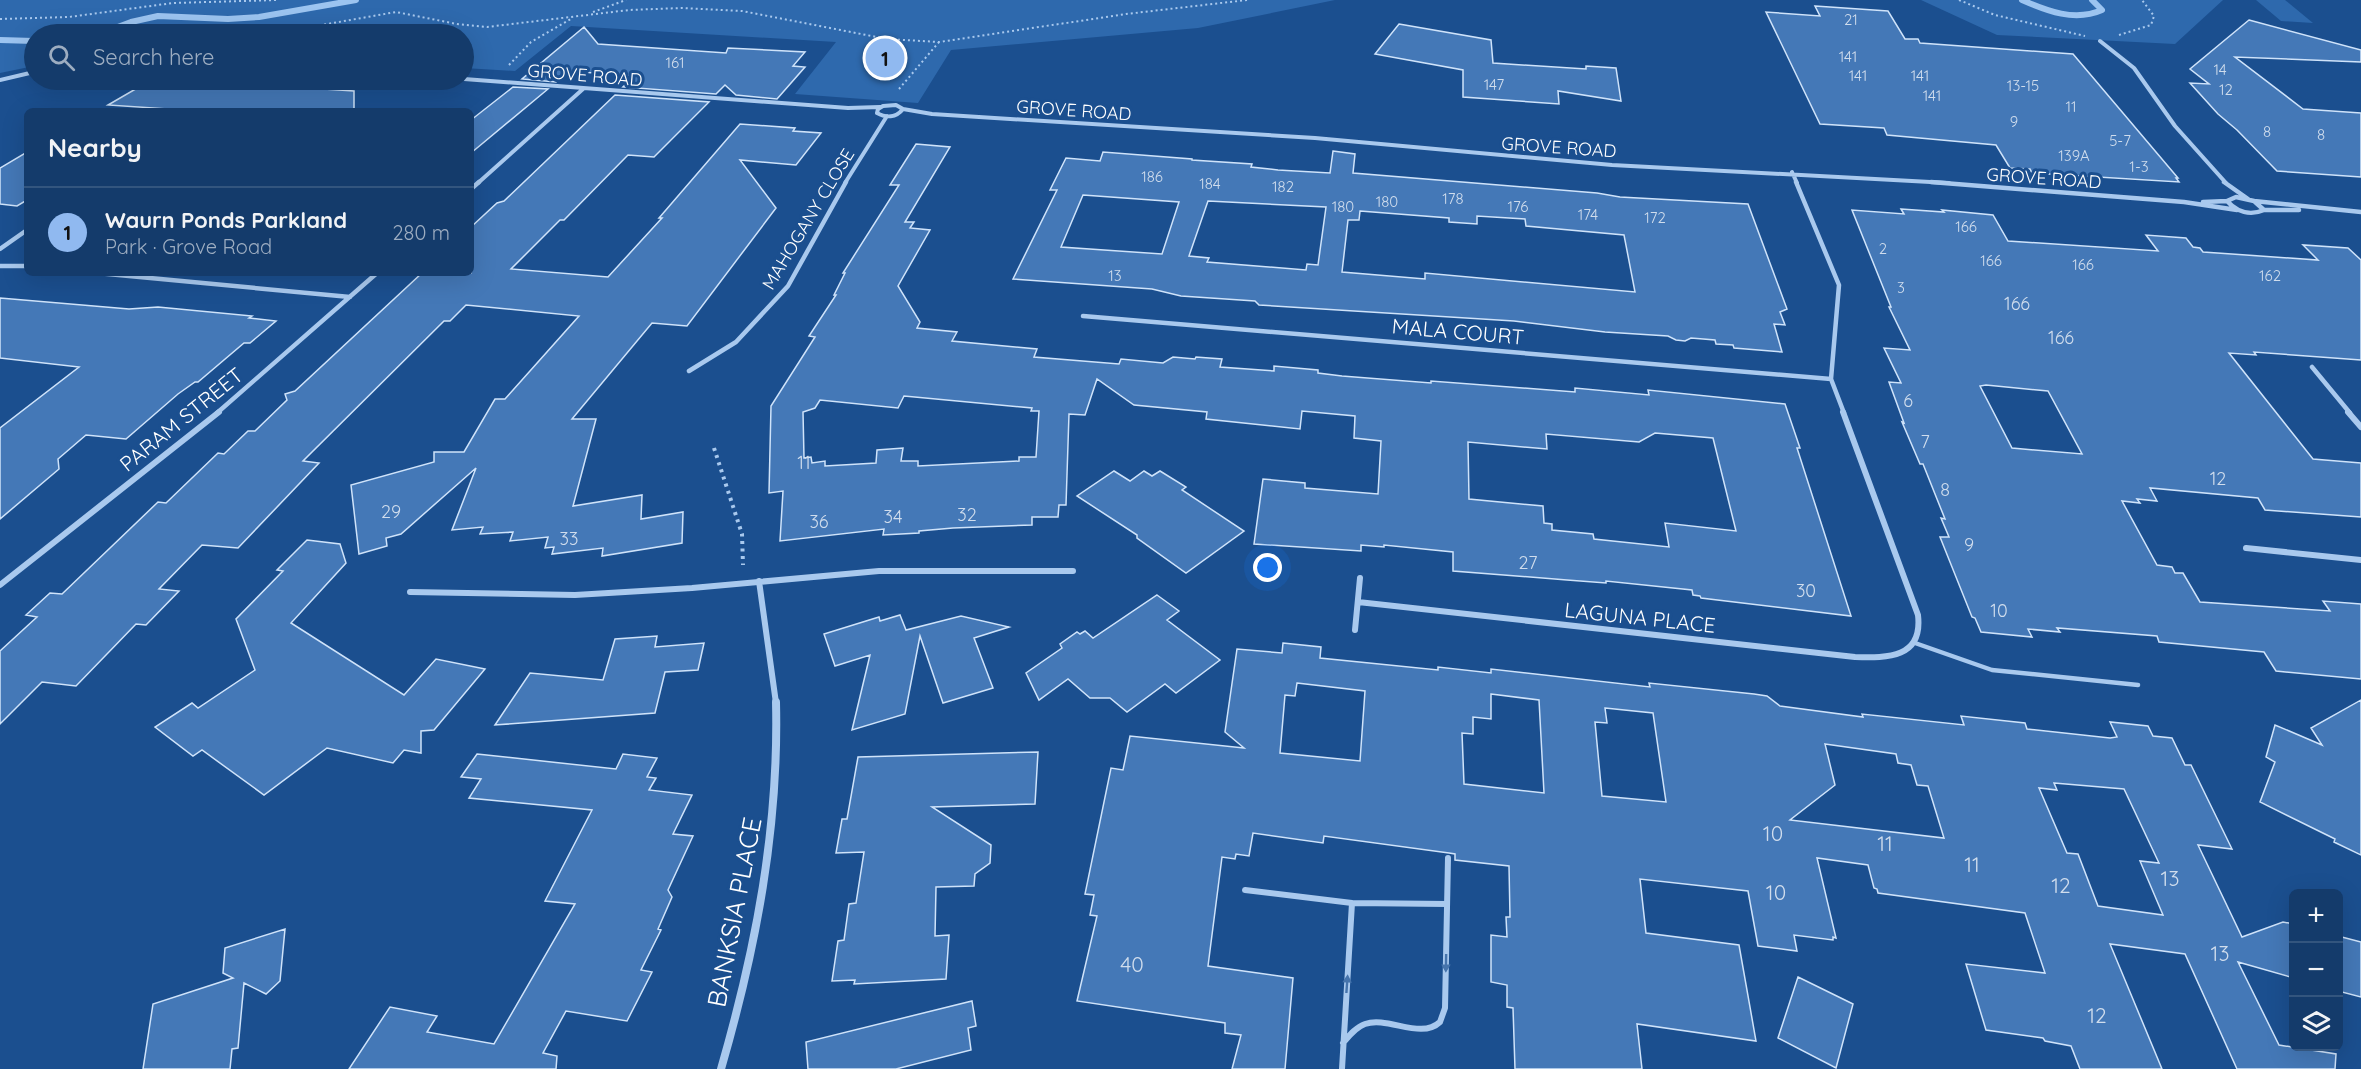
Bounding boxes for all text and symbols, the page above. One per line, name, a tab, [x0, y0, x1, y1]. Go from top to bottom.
house number: 21	[1844, 10, 1858, 29]
search box	[24, 24, 474, 90]
pin: 1	[866, 36, 904, 80]
icon: search	[45, 41, 78, 74]
text: Search here	[93, 43, 214, 71]
house number: 141	[1839, 47, 1857, 66]
house number: 161	[665, 53, 685, 72]
street label: GROVE ROAD	[527, 59, 643, 91]
house number: 14	[2213, 60, 2227, 79]
house number: 141	[1849, 66, 1867, 85]
house number: 141	[1911, 66, 1929, 85]
house number: 147	[1484, 75, 1505, 94]
house number: 13-15	[2007, 76, 2039, 95]
house number: 12	[2219, 80, 2233, 99]
house number: 141	[1923, 86, 1941, 105]
street label: GROVE ROAD	[1016, 95, 1132, 125]
house number: 11	[2065, 97, 2077, 116]
house number: 9	[2010, 112, 2018, 131]
house number: 8	[2263, 122, 2271, 141]
house number: 8	[2317, 125, 2325, 144]
text: Nearby	[48, 131, 142, 164]
house number: 5-7	[2109, 131, 2131, 150]
street label: GROVE ROAD	[1501, 132, 1617, 162]
street label: MAHOGANY CLOSE	[757, 144, 859, 294]
house number: 139A	[2058, 146, 2090, 165]
house number: 1-3	[2129, 157, 2149, 176]
street label: GROVE ROAD	[1986, 163, 2102, 193]
house number: 186	[1141, 167, 1163, 186]
house number: 184	[1199, 174, 1221, 193]
house number: 182	[1272, 177, 1294, 196]
house number: 178	[1442, 189, 1464, 208]
house number: 180	[1376, 192, 1398, 211]
house number: 180	[1332, 197, 1354, 216]
house number: 176	[1508, 197, 1528, 216]
house number: 174	[1578, 205, 1598, 224]
text: Waurn Ponds Parkland	[105, 206, 347, 234]
house number: 172	[1644, 208, 1666, 227]
house number: 166	[1955, 217, 1977, 236]
text: 1	[64, 220, 71, 245]
text: 280 m	[393, 220, 450, 245]
text: Park · Grove Road	[105, 234, 272, 259]
house number: 2	[1879, 239, 1887, 258]
house number: 166	[1980, 251, 2002, 270]
house number: 166	[2072, 255, 2094, 274]
house number: 13	[1108, 266, 1122, 285]
house number: 162	[2259, 266, 2281, 285]
house number: 3	[1897, 278, 1905, 297]
house number: 166	[2004, 292, 2030, 315]
street label: MALA COURT	[1391, 312, 1525, 350]
house number: 166	[2048, 326, 2074, 349]
street label: PARAM STREET	[114, 361, 248, 477]
house number: 6	[1903, 389, 1913, 412]
house number: 7	[1920, 430, 1930, 453]
house number: 11	[797, 451, 811, 474]
house number: 12	[2210, 467, 2226, 490]
house number: 8	[1940, 478, 1950, 501]
house number: 29	[381, 500, 401, 523]
house number: 32	[957, 503, 977, 526]
house number: 34	[884, 505, 902, 528]
house number: 36	[809, 510, 829, 533]
house number: 33	[560, 527, 578, 550]
house number: 9	[1964, 533, 1974, 556]
house number: 27	[1519, 551, 1537, 574]
your location	[1253, 553, 1282, 582]
house number: 30	[1796, 579, 1816, 602]
street label: LAGUNA PLACE	[1563, 596, 1717, 638]
house number: 10	[1990, 599, 2008, 622]
street label: BANKSIA PLACE	[699, 814, 769, 1010]
house number: 10	[1763, 820, 1783, 846]
house number: 11	[1877, 830, 1893, 856]
house number: 11	[1964, 851, 1980, 877]
house number: 13	[2161, 865, 2179, 891]
house number: 12	[2051, 872, 2071, 898]
house number: 10	[1766, 879, 1786, 905]
map controls	[2289, 889, 2343, 1051]
button: +	[2289, 889, 2343, 943]
house number: 13	[2211, 940, 2229, 966]
button: −	[2289, 943, 2343, 997]
house number: 40	[1120, 951, 1144, 977]
one-way arrow	[1441, 953, 1450, 972]
one-way arrow	[1342, 975, 1351, 994]
button: layers	[2289, 997, 2343, 1051]
house number: 12	[2087, 1002, 2107, 1028]

